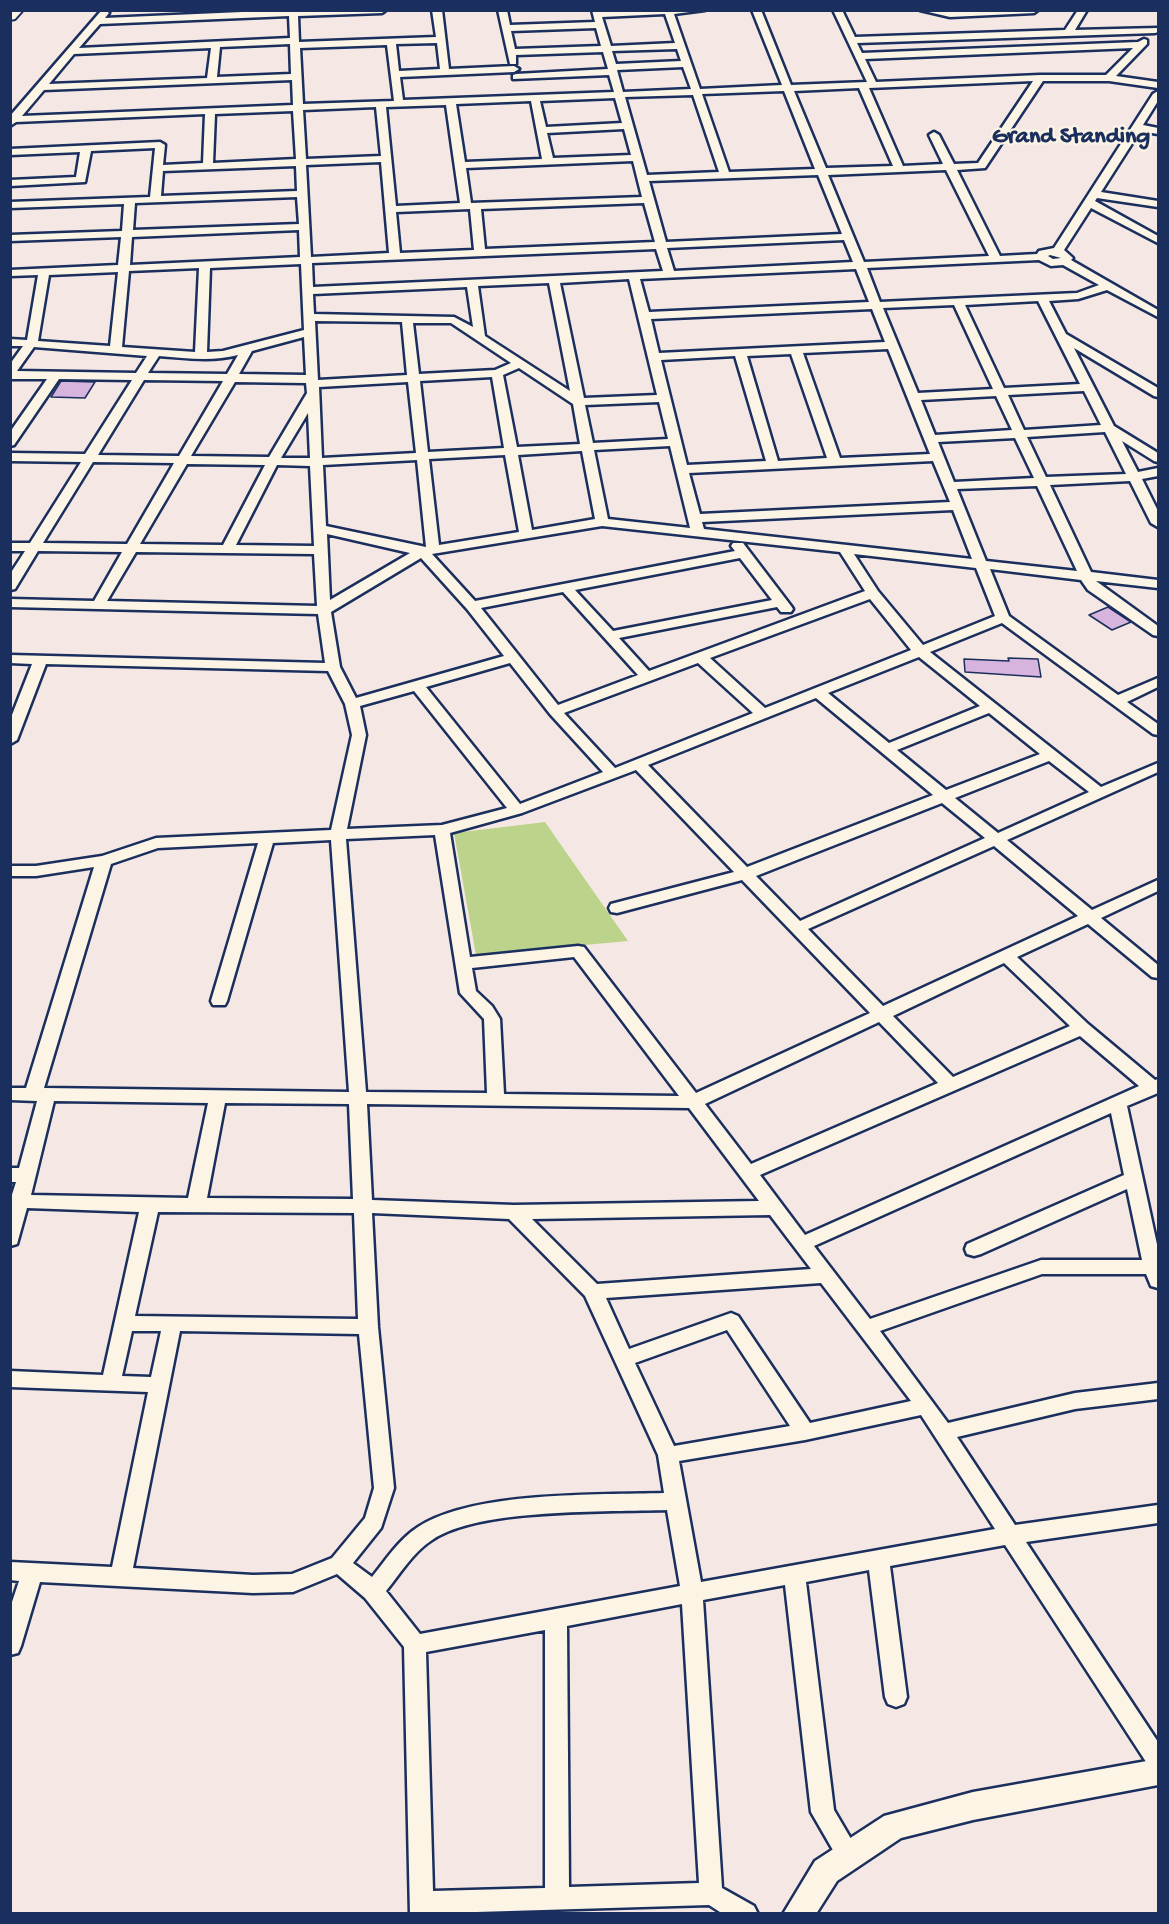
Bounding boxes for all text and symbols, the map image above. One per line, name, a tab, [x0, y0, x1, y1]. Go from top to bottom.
district label: Grand Standing	[992, 124, 1150, 152]

